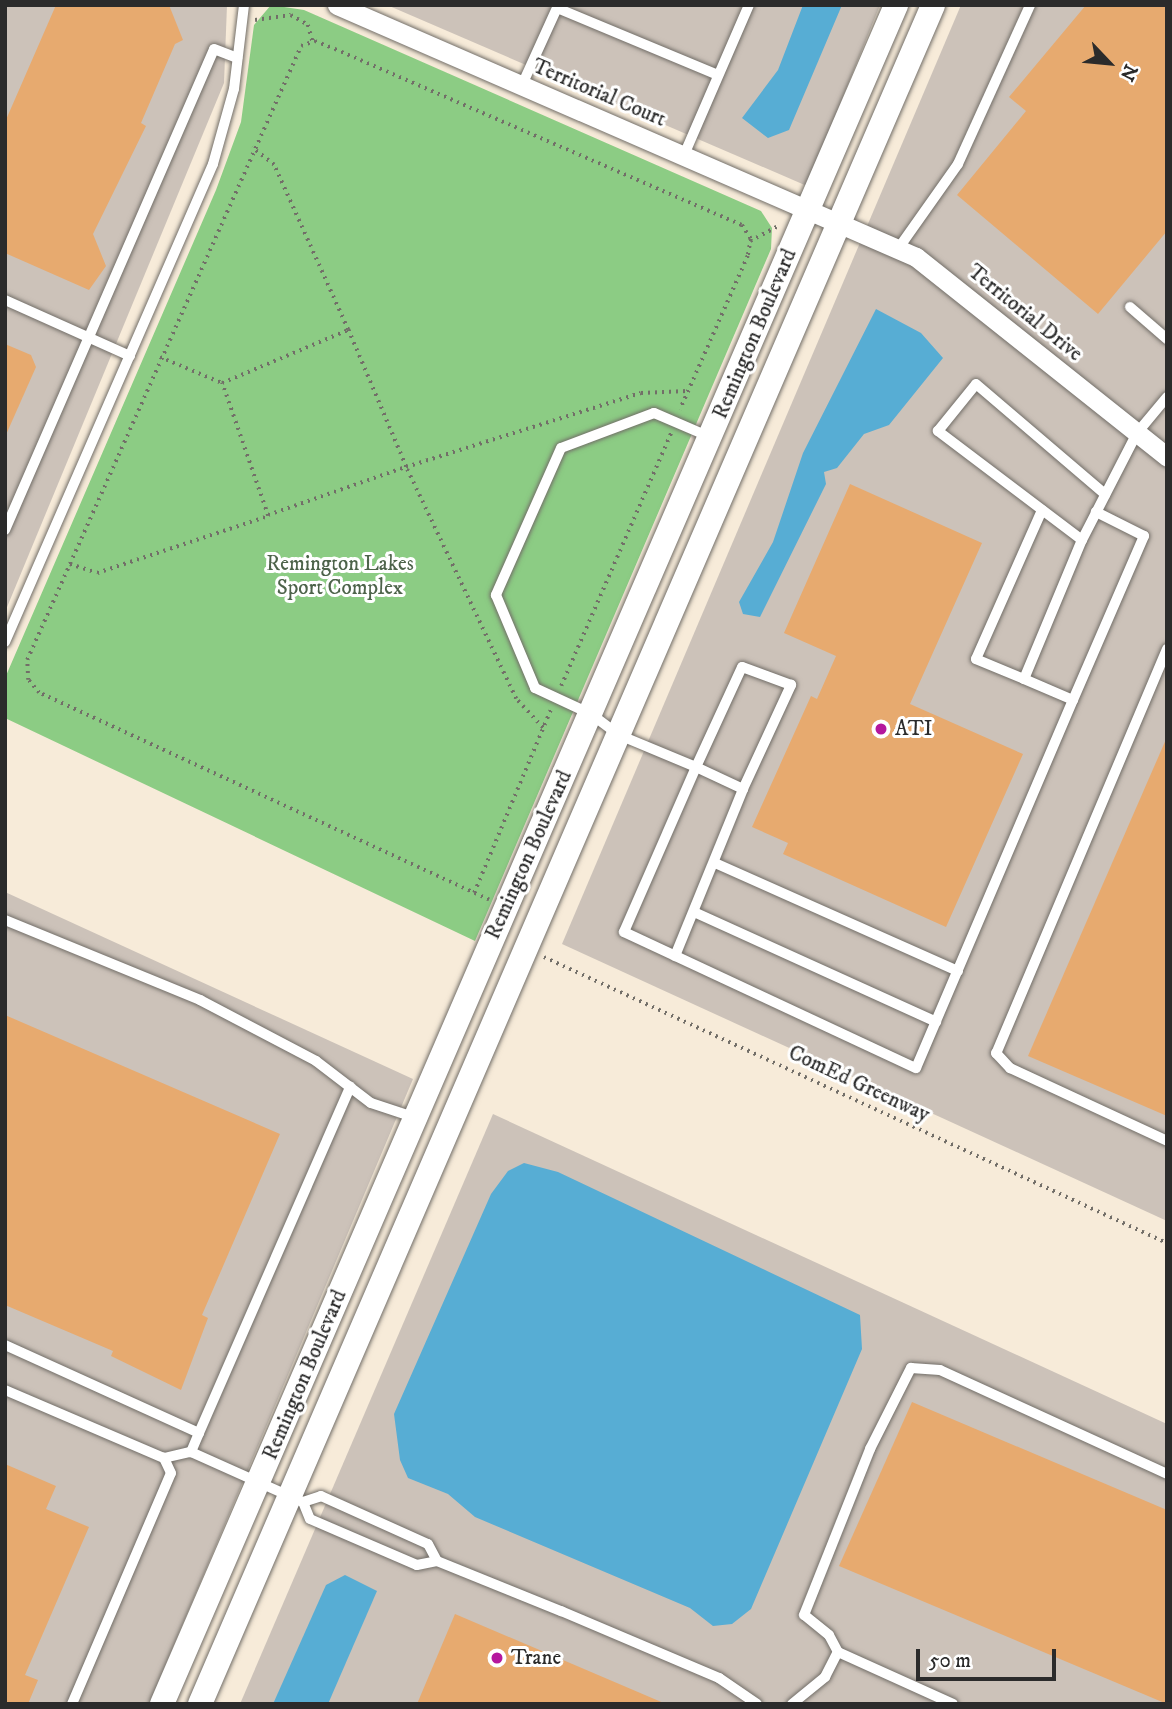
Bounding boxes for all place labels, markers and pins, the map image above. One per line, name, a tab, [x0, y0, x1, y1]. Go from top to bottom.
place label: ATI	[895, 716, 932, 742]
marker: ATI	[873, 721, 889, 737]
place label: Trane	[511, 1645, 561, 1671]
marker: Trane	[489, 1650, 505, 1666]

